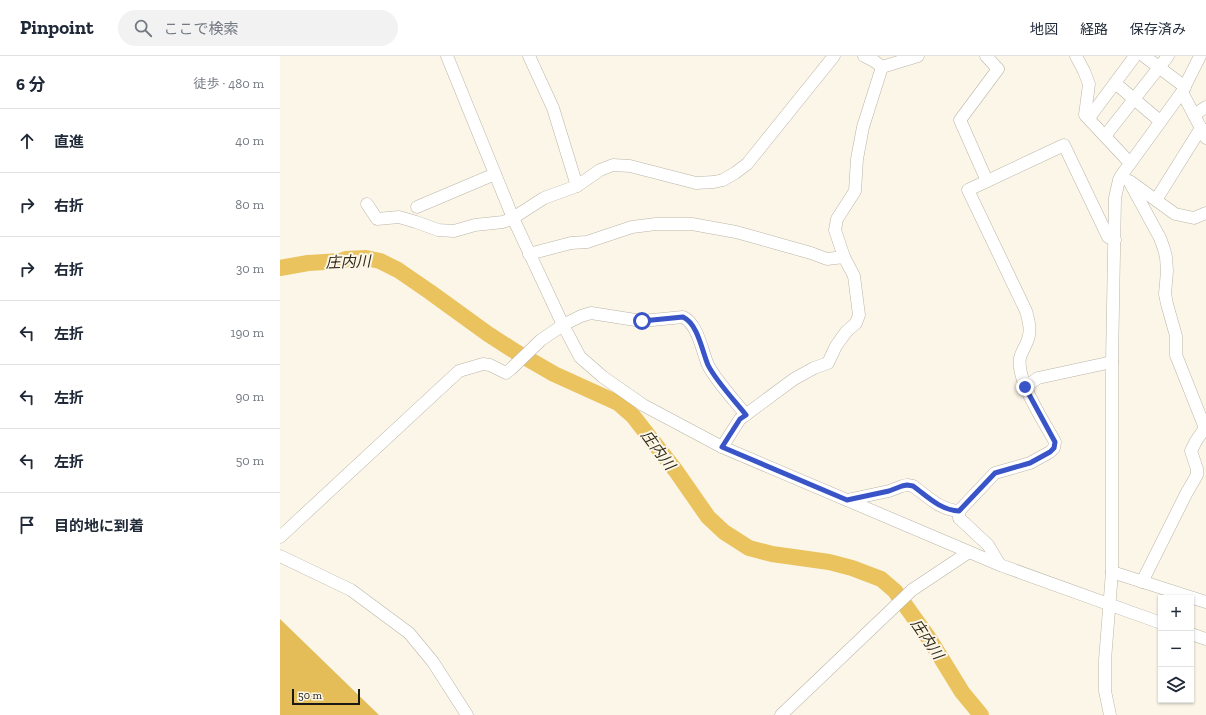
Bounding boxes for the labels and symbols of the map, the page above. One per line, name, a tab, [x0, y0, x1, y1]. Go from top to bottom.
water label: 庄内川	[325, 252, 373, 272]
route start	[633, 312, 651, 330]
route end	[1016, 378, 1034, 396]
water label: 庄内川	[637, 427, 680, 475]
water label: 庄内川	[907, 615, 948, 664]
scale bar	[292, 687, 360, 706]

